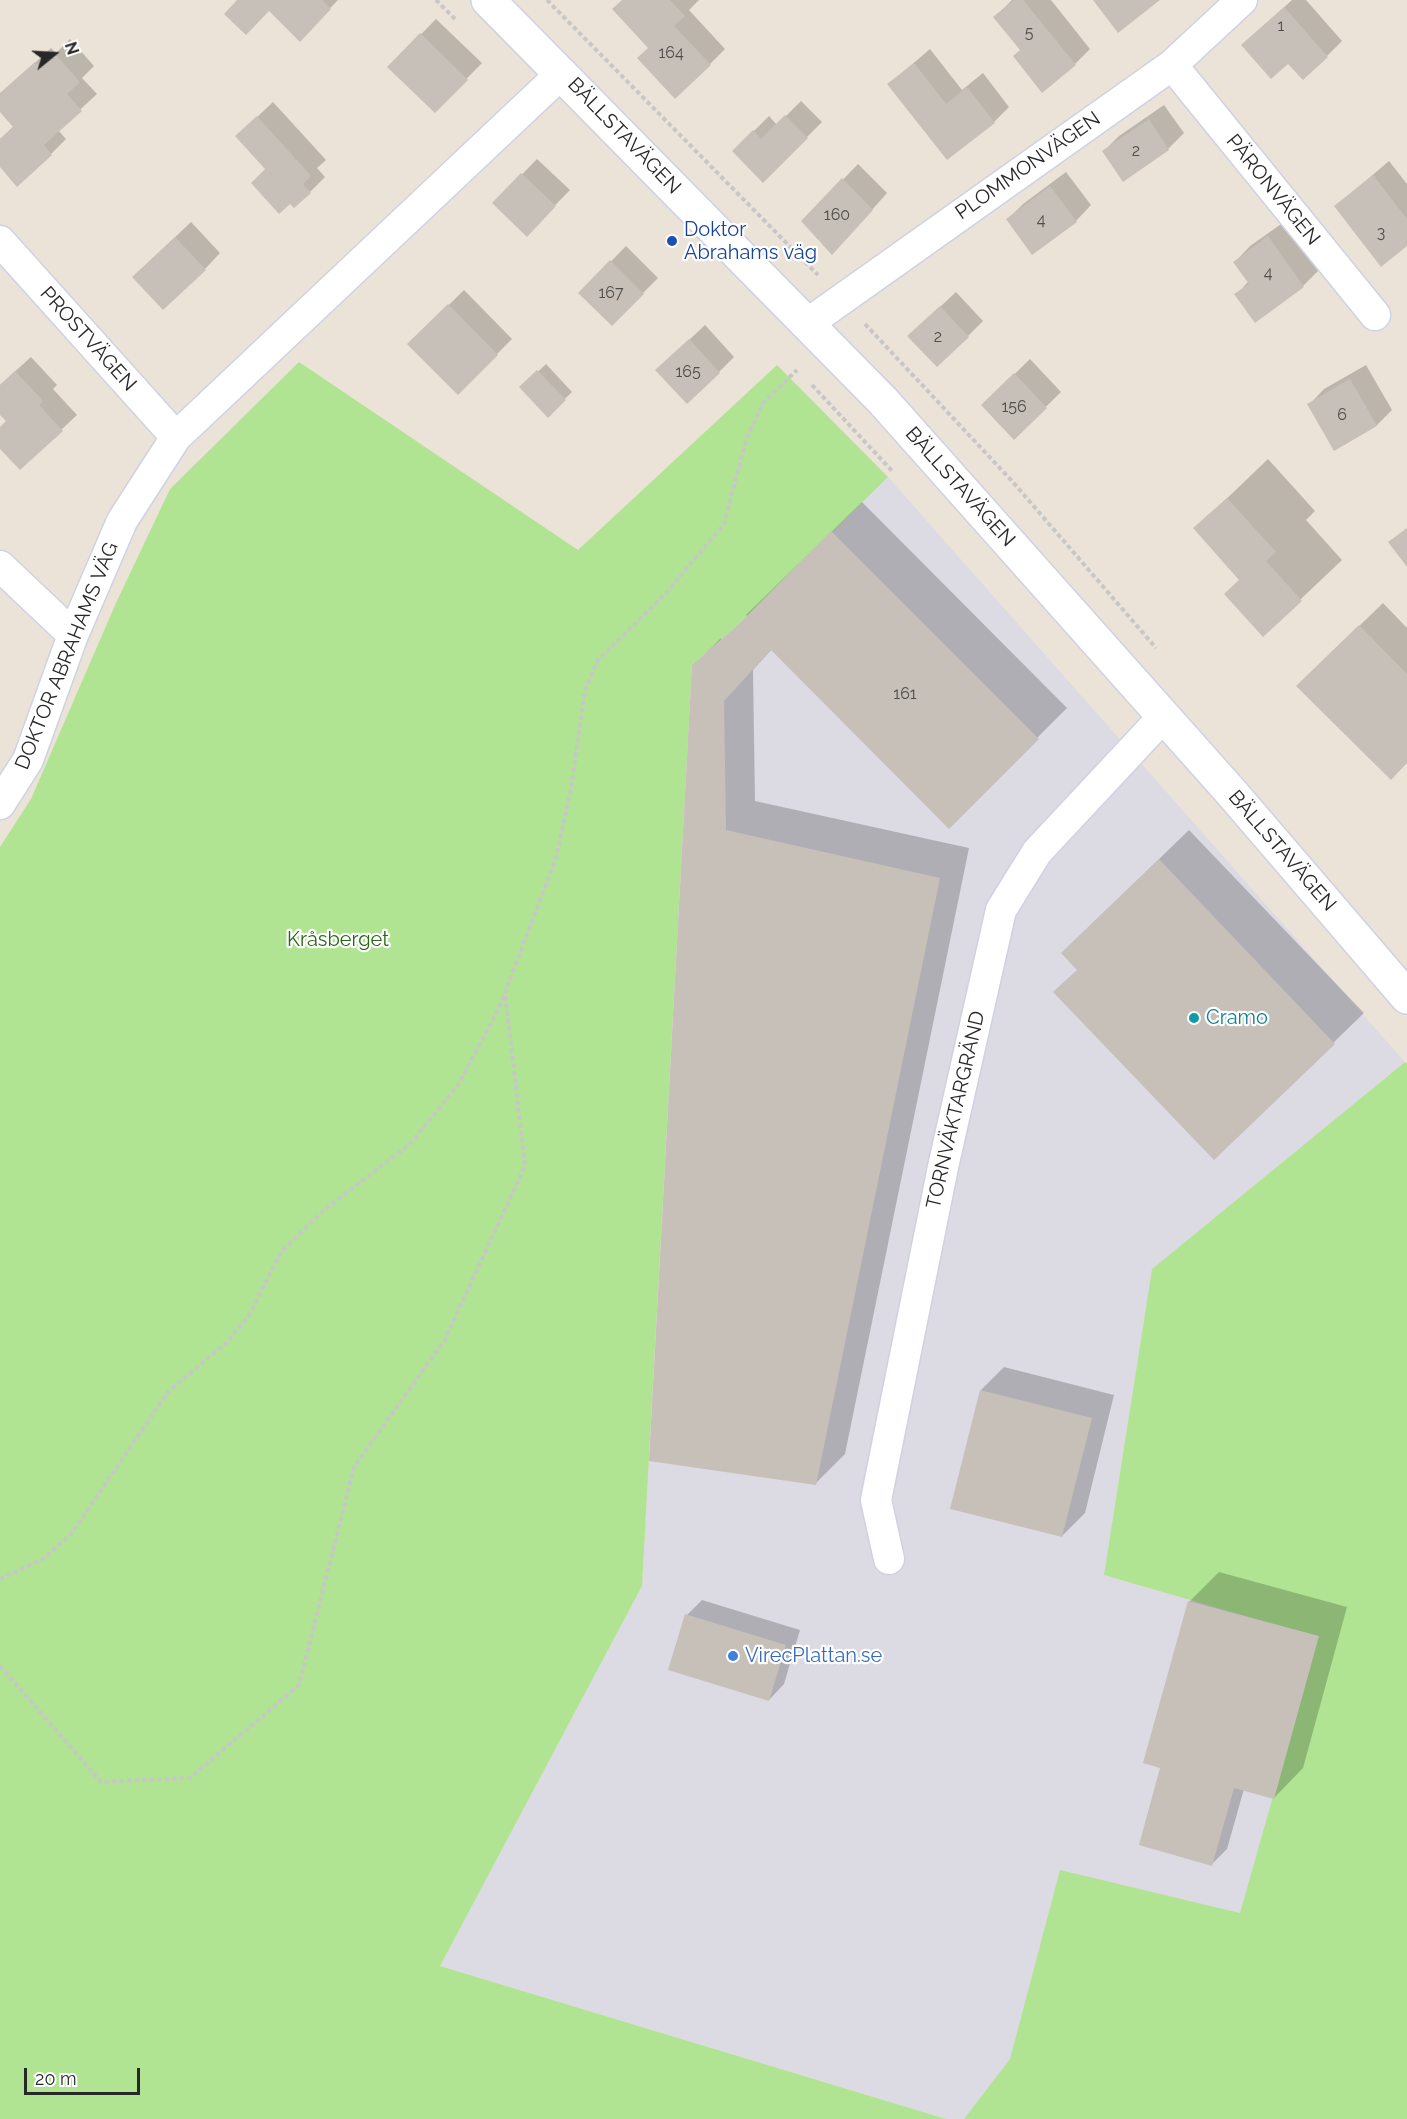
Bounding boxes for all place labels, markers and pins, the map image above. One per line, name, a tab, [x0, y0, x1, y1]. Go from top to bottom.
place label: Doktor Abrahams väg	[684, 218, 817, 265]
marker: Doktor Abrahams väg	[665, 234, 679, 248]
place label: Cramo	[1206, 1006, 1268, 1030]
marker: Cramo	[1187, 1011, 1201, 1025]
place label: VirecPlattan.se	[745, 1644, 882, 1668]
marker: VirecPlattan.se	[726, 1649, 740, 1663]

